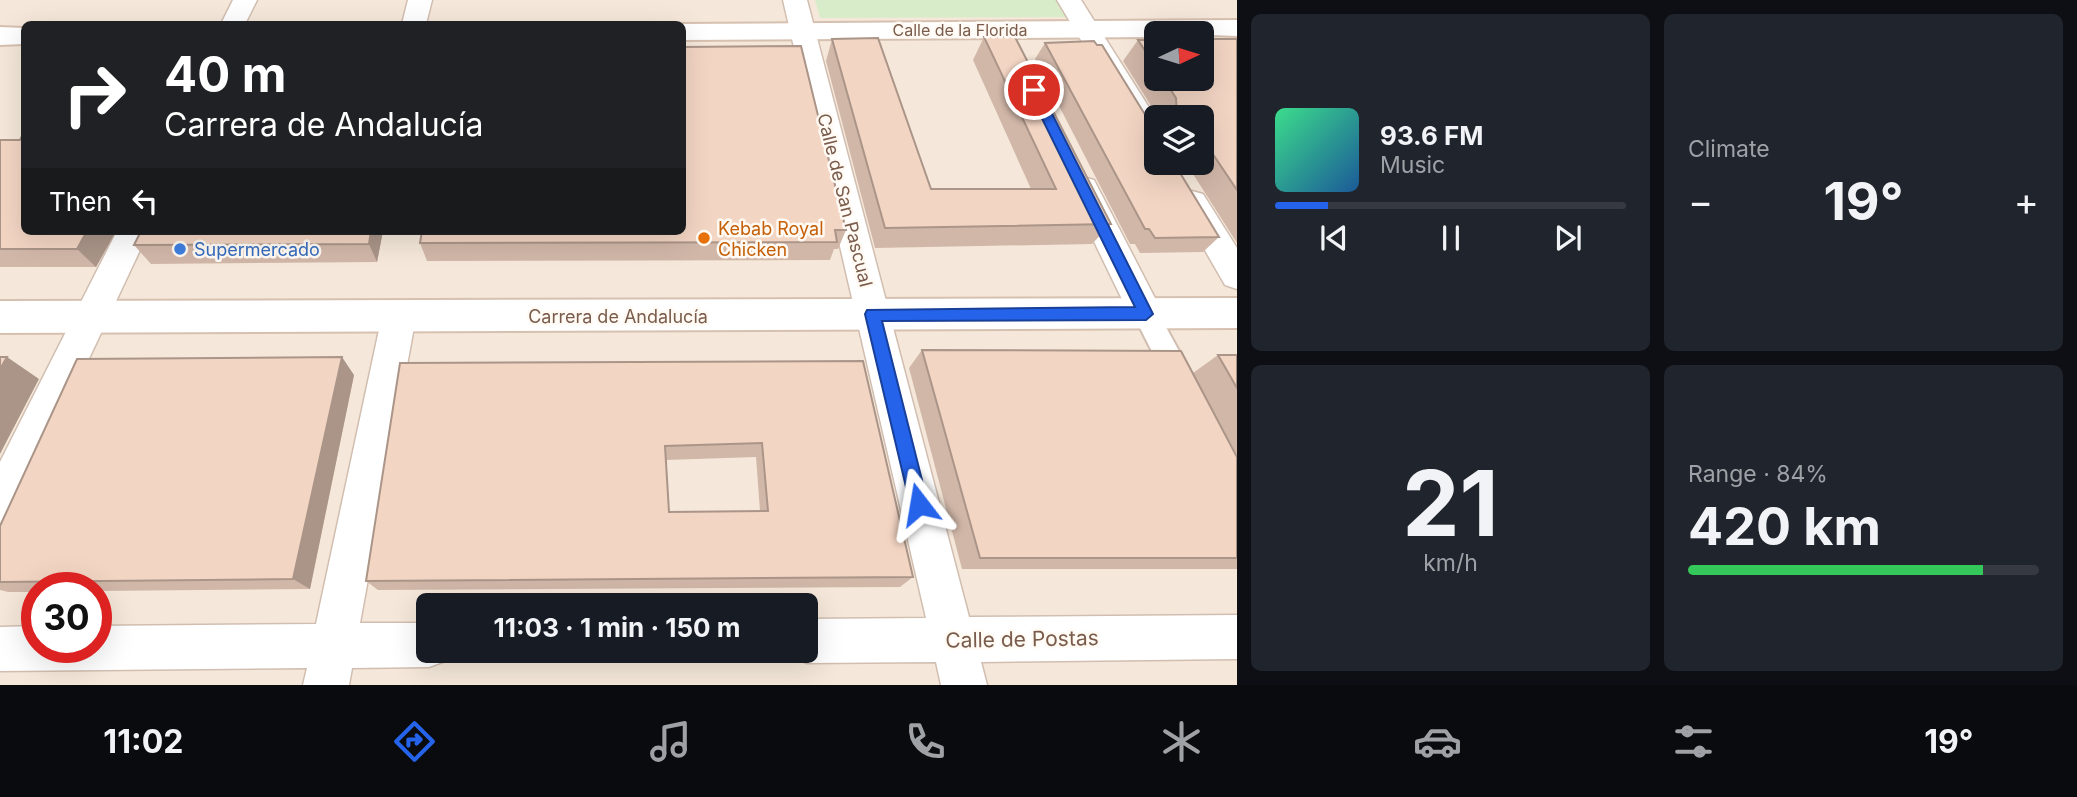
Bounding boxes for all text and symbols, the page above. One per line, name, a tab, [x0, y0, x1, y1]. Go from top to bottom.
street label: Calle de la Florida	[892, 20, 1028, 40]
north arrow	[1144, 21, 1214, 91]
map controls	[1144, 21, 1214, 175]
text: 40 m	[164, 45, 287, 104]
icon: right	[49, 49, 140, 140]
pin	[1004, 60, 1064, 120]
icon: arrive	[1015, 71, 1053, 109]
text: Carrera de Andalucía	[164, 105, 484, 144]
button: layers	[1144, 105, 1214, 175]
street label: Calle de San Pascual	[813, 111, 877, 289]
text: 93.6 FM	[1380, 120, 1484, 151]
text: Climate	[1688, 135, 1770, 163]
text: Music	[1380, 151, 1445, 179]
text: 19°	[1823, 170, 1904, 233]
text: −	[1688, 178, 1713, 224]
text: +	[2014, 178, 2039, 224]
icon: left	[126, 182, 164, 220]
text: Then	[49, 186, 112, 217]
place label: Kebab Royal Chicken	[718, 218, 824, 260]
icon: previous	[1315, 219, 1353, 257]
icon: pause	[1432, 219, 1470, 257]
icon: next	[1549, 219, 1587, 257]
marker: Kebab Royal Chicken	[696, 230, 712, 246]
place label: Supermercado	[194, 239, 320, 260]
marker: Supermercado	[172, 241, 188, 257]
street label: Carrera de Andalucía	[528, 306, 708, 327]
text: 21	[1402, 448, 1499, 558]
text: Range · 84%	[1688, 460, 1828, 488]
position arrow	[882, 467, 956, 541]
text: 420 km	[1688, 495, 1881, 558]
text: km/h	[1423, 549, 1478, 577]
speed limit sign: 30	[21, 572, 112, 663]
text: 11:03 · 1 min · 150 m	[494, 612, 741, 643]
street label: Calle de Postas	[945, 625, 1099, 653]
icon: directions	[390, 717, 439, 766]
icon: music	[646, 717, 695, 766]
icon: phone	[901, 717, 950, 766]
icon: climate	[1157, 717, 1206, 766]
icon: car	[1413, 717, 1462, 766]
icon: filters	[1669, 717, 1718, 766]
text: 11:02	[103, 722, 183, 761]
text: 19°	[1924, 722, 1974, 761]

